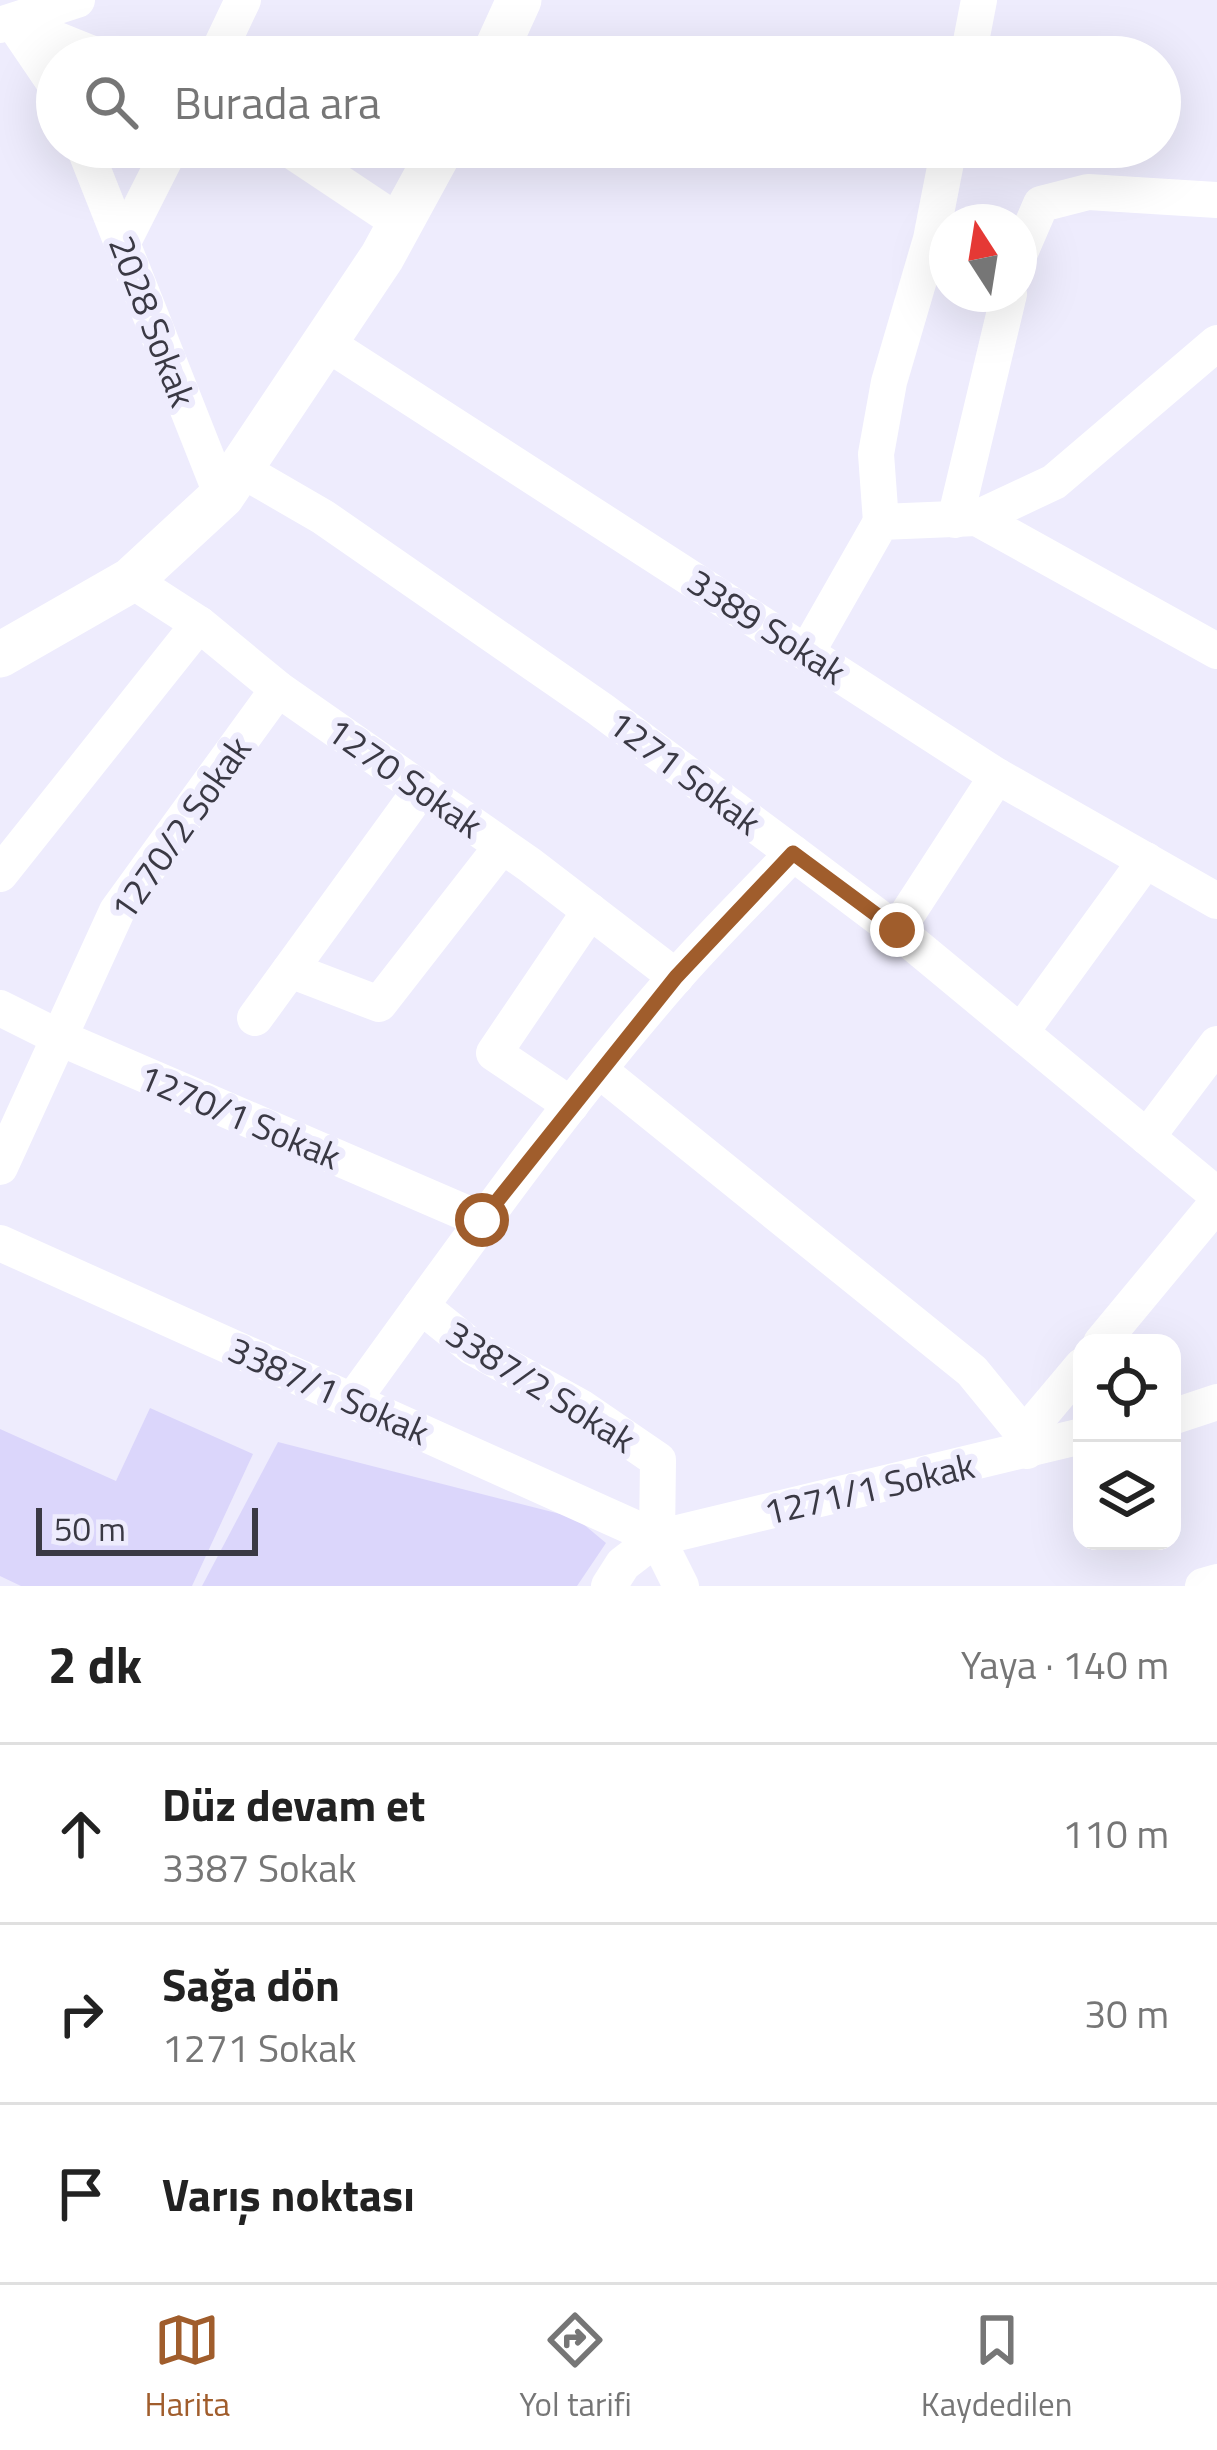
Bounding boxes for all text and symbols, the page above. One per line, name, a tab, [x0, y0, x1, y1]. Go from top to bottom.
search box	[36, 36, 1181, 168]
text: Burada ara	[174, 68, 381, 136]
icon: search	[78, 69, 144, 135]
north arrow	[929, 204, 1037, 312]
street label: 2028 Sokak	[95, 227, 211, 415]
street label: 3389 Sokak	[677, 554, 857, 698]
street label: 1271 Sokak	[597, 696, 773, 848]
street label: 1270 Sokak	[316, 703, 494, 851]
street label: 1270/2 Sokak	[96, 724, 264, 932]
route end	[870, 903, 924, 957]
street label: 1270/1 Sokak	[131, 1049, 349, 1183]
route start	[455, 1193, 509, 1247]
street label: 3387/2 Sokak	[435, 1306, 647, 1466]
street label: 3387/1 Sokak	[220, 1321, 438, 1459]
map controls	[1073, 1334, 1181, 1550]
button: locate	[1073, 1334, 1181, 1442]
street label: 1271/1 Sokak	[758, 1437, 980, 1539]
button: layers	[1073, 1442, 1181, 1550]
scale bar	[36, 1502, 258, 1555]
text: 50 m	[54, 1504, 126, 1554]
text: 2 dk	[48, 1625, 142, 1703]
text: Yaya · 140 m	[961, 1635, 1169, 1694]
text: Düz devam et	[162, 1770, 425, 1838]
icon: ahead	[48, 1801, 114, 1867]
text: 110 m	[1062, 1804, 1169, 1863]
text: 3387 Sokak	[162, 1838, 356, 1897]
text: Sağa dön	[162, 1950, 340, 2018]
icon: right	[48, 1981, 114, 2047]
text: 30 m	[1084, 1984, 1169, 2043]
text: 1271 Sokak	[162, 2018, 356, 2077]
text: Varış noktası	[162, 2160, 415, 2228]
icon: arrive	[48, 2161, 114, 2227]
tab: Harita	[145, 2307, 230, 2429]
tab: Yol tarifi	[519, 2307, 632, 2429]
tab: Kaydedilen	[921, 2307, 1072, 2429]

